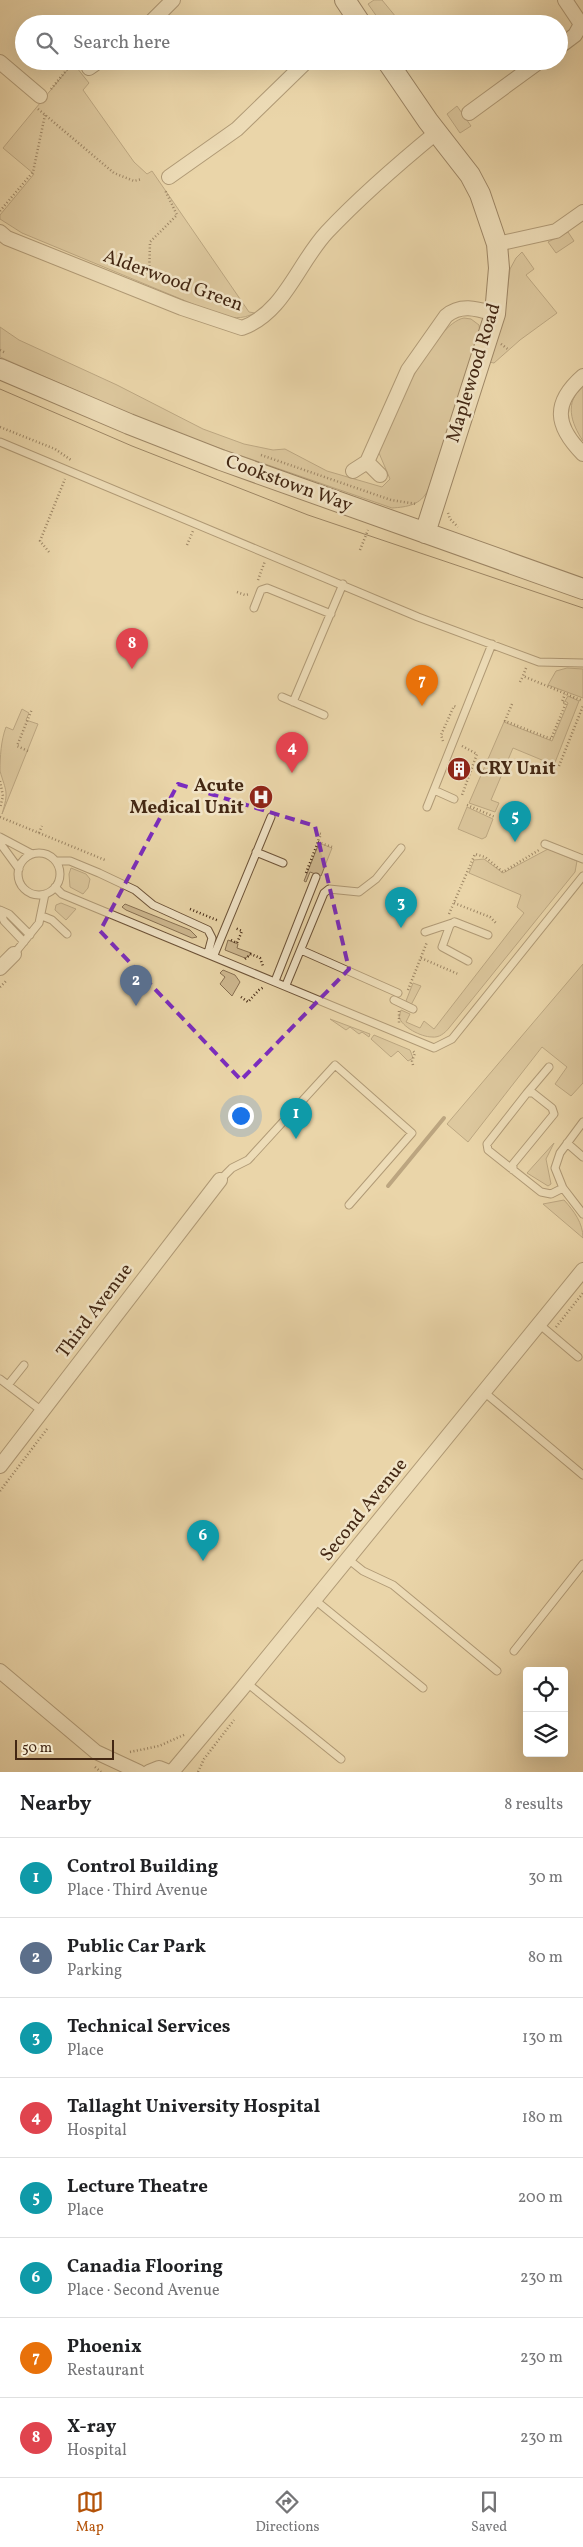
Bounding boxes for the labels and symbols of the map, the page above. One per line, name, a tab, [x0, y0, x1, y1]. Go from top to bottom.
street label: Alderwood Green	[99, 244, 247, 318]
street label: Maplewood Road	[440, 300, 508, 446]
street label: Cookstown Way	[222, 449, 356, 519]
pin: 8	[116, 628, 148, 669]
pin: 7	[406, 665, 438, 706]
pin: 4	[276, 732, 308, 773]
building icon: CRY Unit	[446, 756, 472, 782]
place label: CRY Unit	[476, 756, 556, 782]
place label: Acute Medical Unit	[129, 773, 244, 821]
hospital icon: Acute Medical Unit	[248, 784, 274, 810]
pin: 5	[499, 801, 531, 842]
pin: 3	[385, 887, 417, 928]
pin: 2	[120, 965, 152, 1006]
pin: 1	[280, 1098, 312, 1139]
your location	[228, 1103, 254, 1129]
street label: Third Avenue	[51, 1258, 139, 1364]
street label: Second Avenue	[314, 1453, 414, 1567]
pin: 6	[187, 1520, 219, 1561]
scale bar	[15, 1737, 114, 1760]

